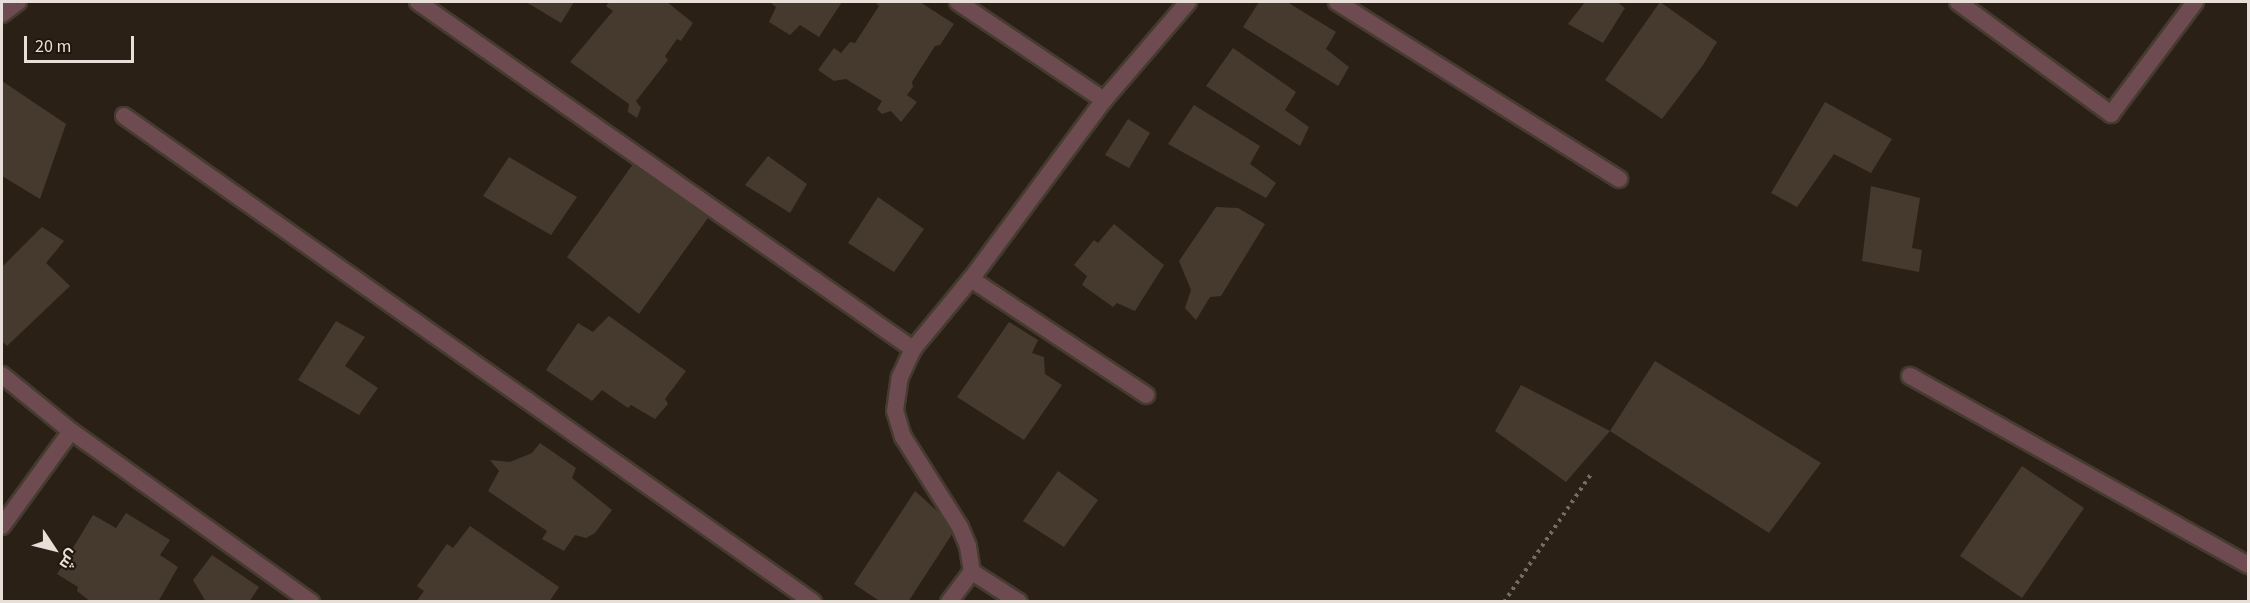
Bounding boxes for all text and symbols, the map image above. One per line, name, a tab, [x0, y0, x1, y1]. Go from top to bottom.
scale bar	[27, 24, 136, 62]
text: 20 m	[35, 34, 71, 59]
north arrow	[24, 519, 84, 579]
text: ش	[54, 545, 84, 574]

